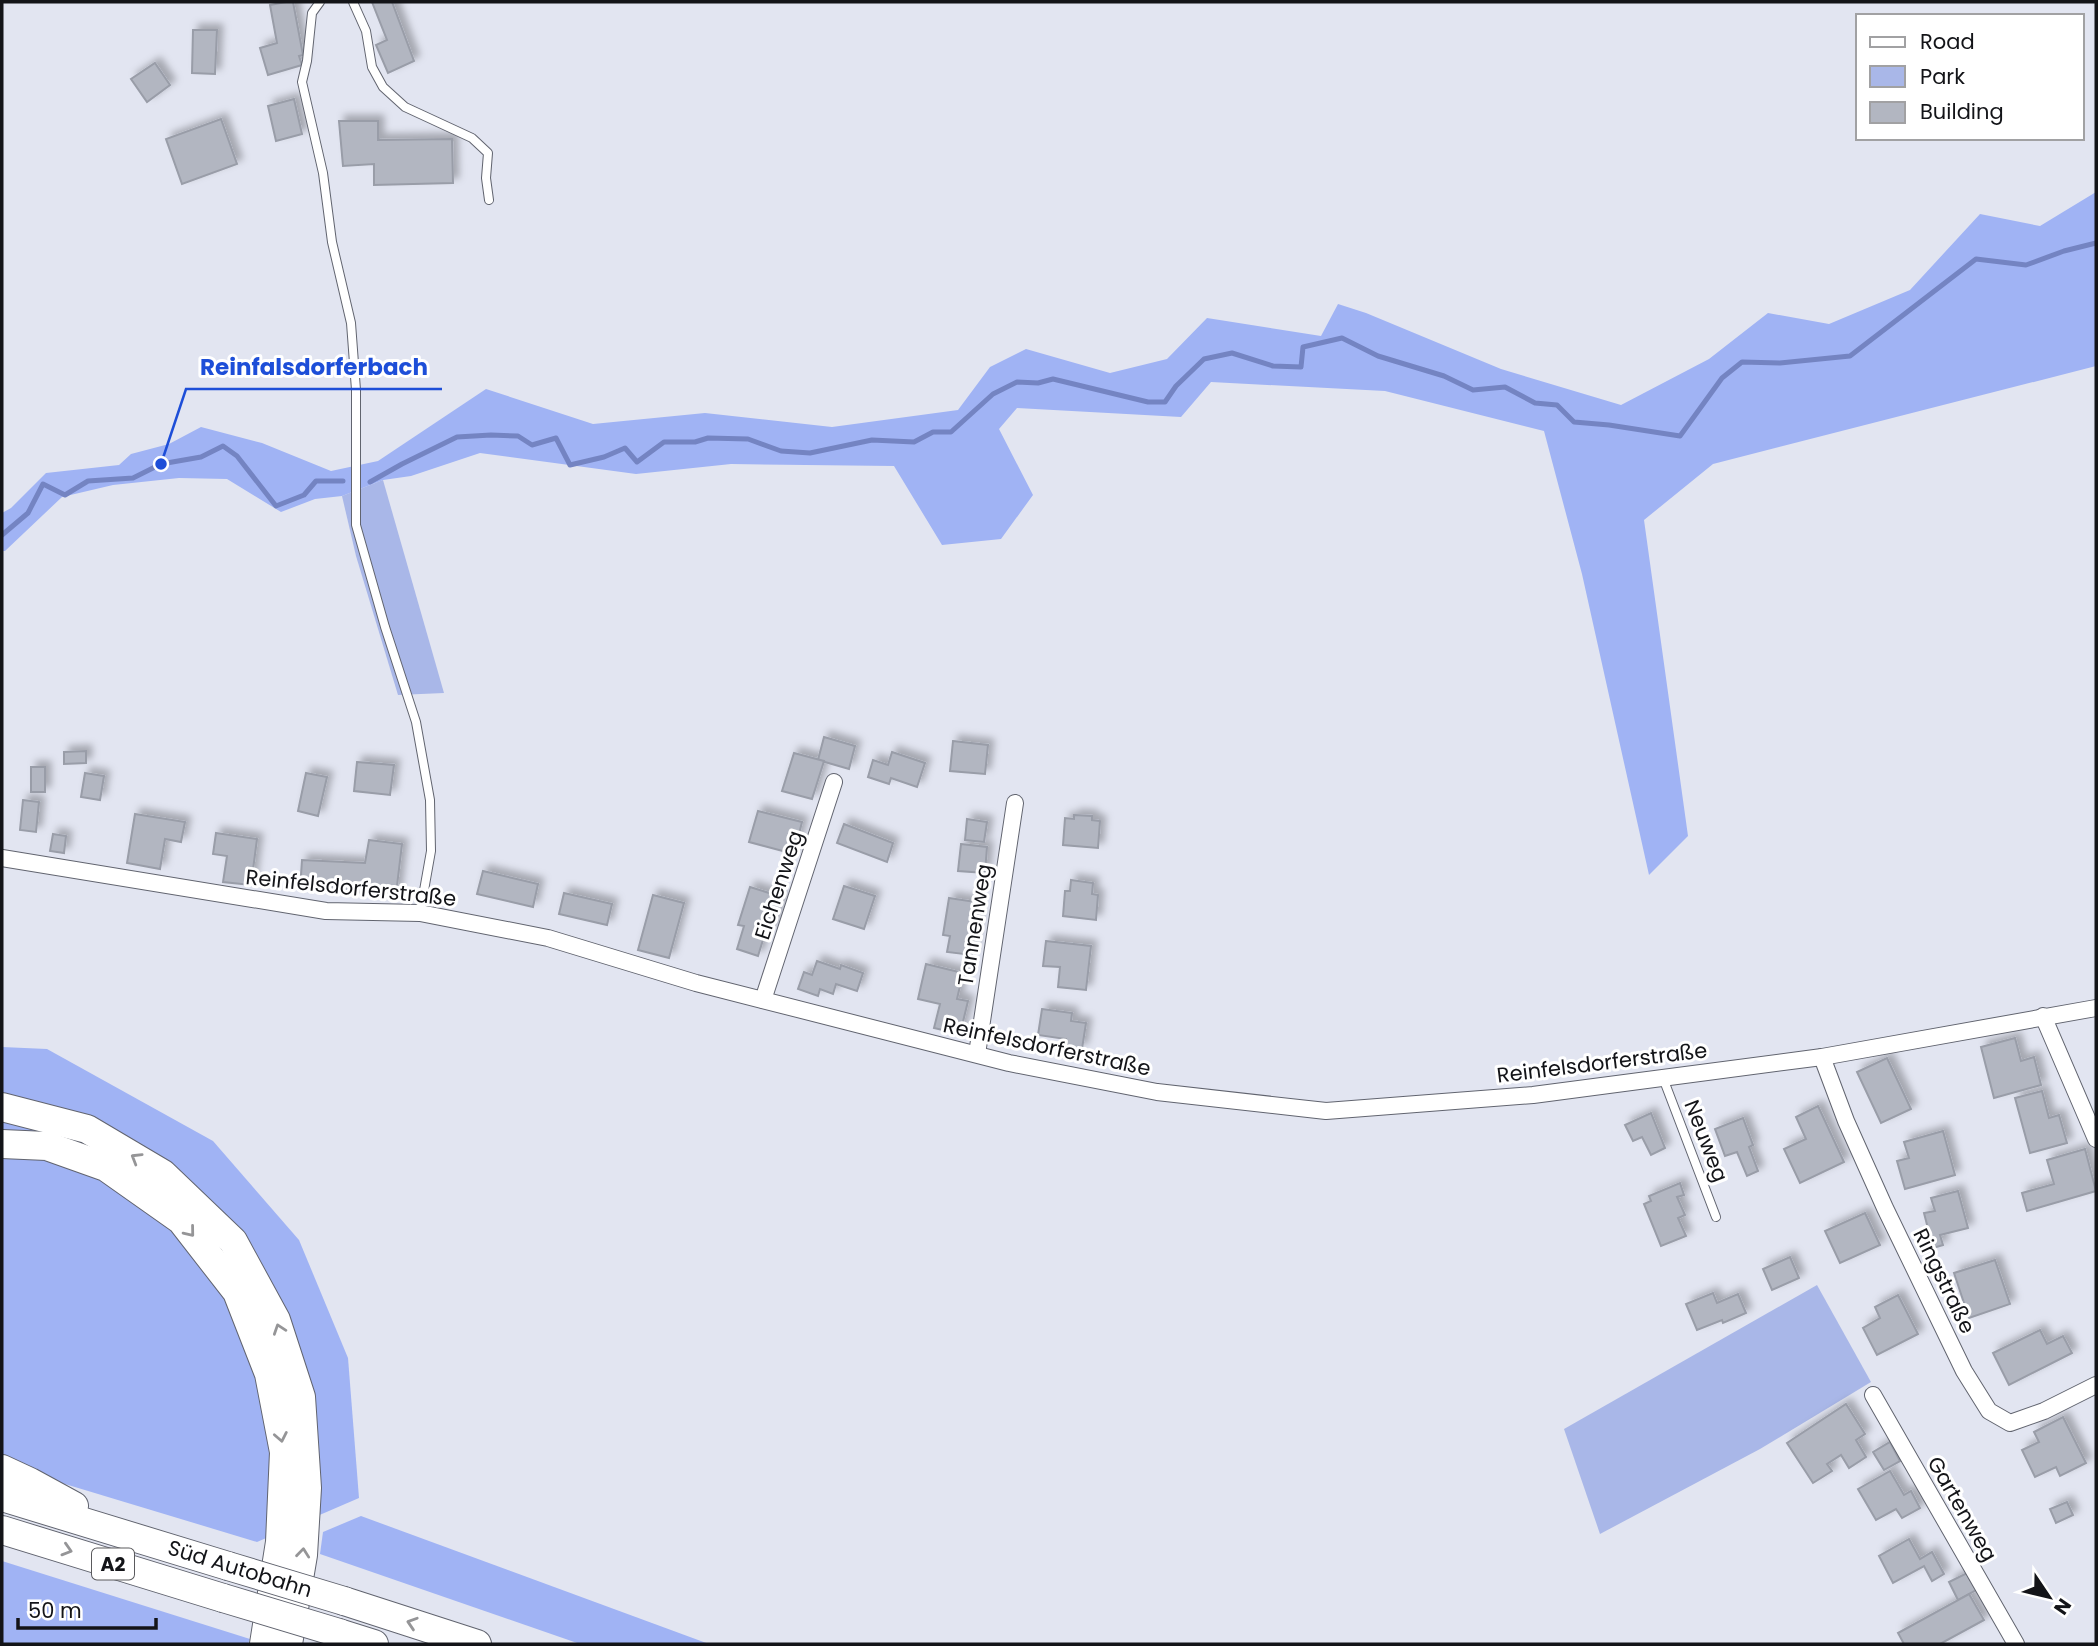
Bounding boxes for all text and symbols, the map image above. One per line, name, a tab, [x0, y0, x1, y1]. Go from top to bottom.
legend	[1856, 14, 2084, 140]
text: Road	[1920, 27, 1975, 56]
text: Park	[1920, 62, 1965, 91]
text: Building	[1920, 97, 2004, 126]
callout: Reinfalsdorferbach	[186, 345, 442, 389]
text: Reinfalsdorferbach	[200, 351, 428, 383]
street label: Eichenweg	[747, 827, 810, 943]
street label: Reinfelsdorferstraße	[244, 862, 458, 913]
street label: Tannenweg	[951, 862, 998, 988]
street label: Reinfelsdorferstraße	[941, 1010, 1154, 1083]
street label: Reinfelsdorferstraße	[1495, 1035, 1709, 1090]
street label: Neuweg	[1678, 1096, 1735, 1186]
one-way arrow	[131, 1153, 144, 1166]
street label: Ringstraße	[1907, 1223, 1982, 1338]
one-way arrow	[182, 1225, 195, 1237]
one-way arrow	[273, 1324, 287, 1336]
one-way arrow	[272, 1431, 287, 1443]
street label: Gartenweg	[1921, 1451, 2004, 1567]
street label: Süd Autobahn	[164, 1533, 316, 1604]
one-way arrow	[61, 1542, 73, 1557]
one-way arrow	[295, 1547, 310, 1559]
road number: A2	[92, 1548, 134, 1580]
north arrow	[2014, 1562, 2084, 1632]
scale bar	[18, 1586, 156, 1630]
text: N	[2047, 1593, 2078, 1620]
text: 50 m	[28, 1596, 82, 1625]
one-way arrow	[407, 1617, 419, 1632]

